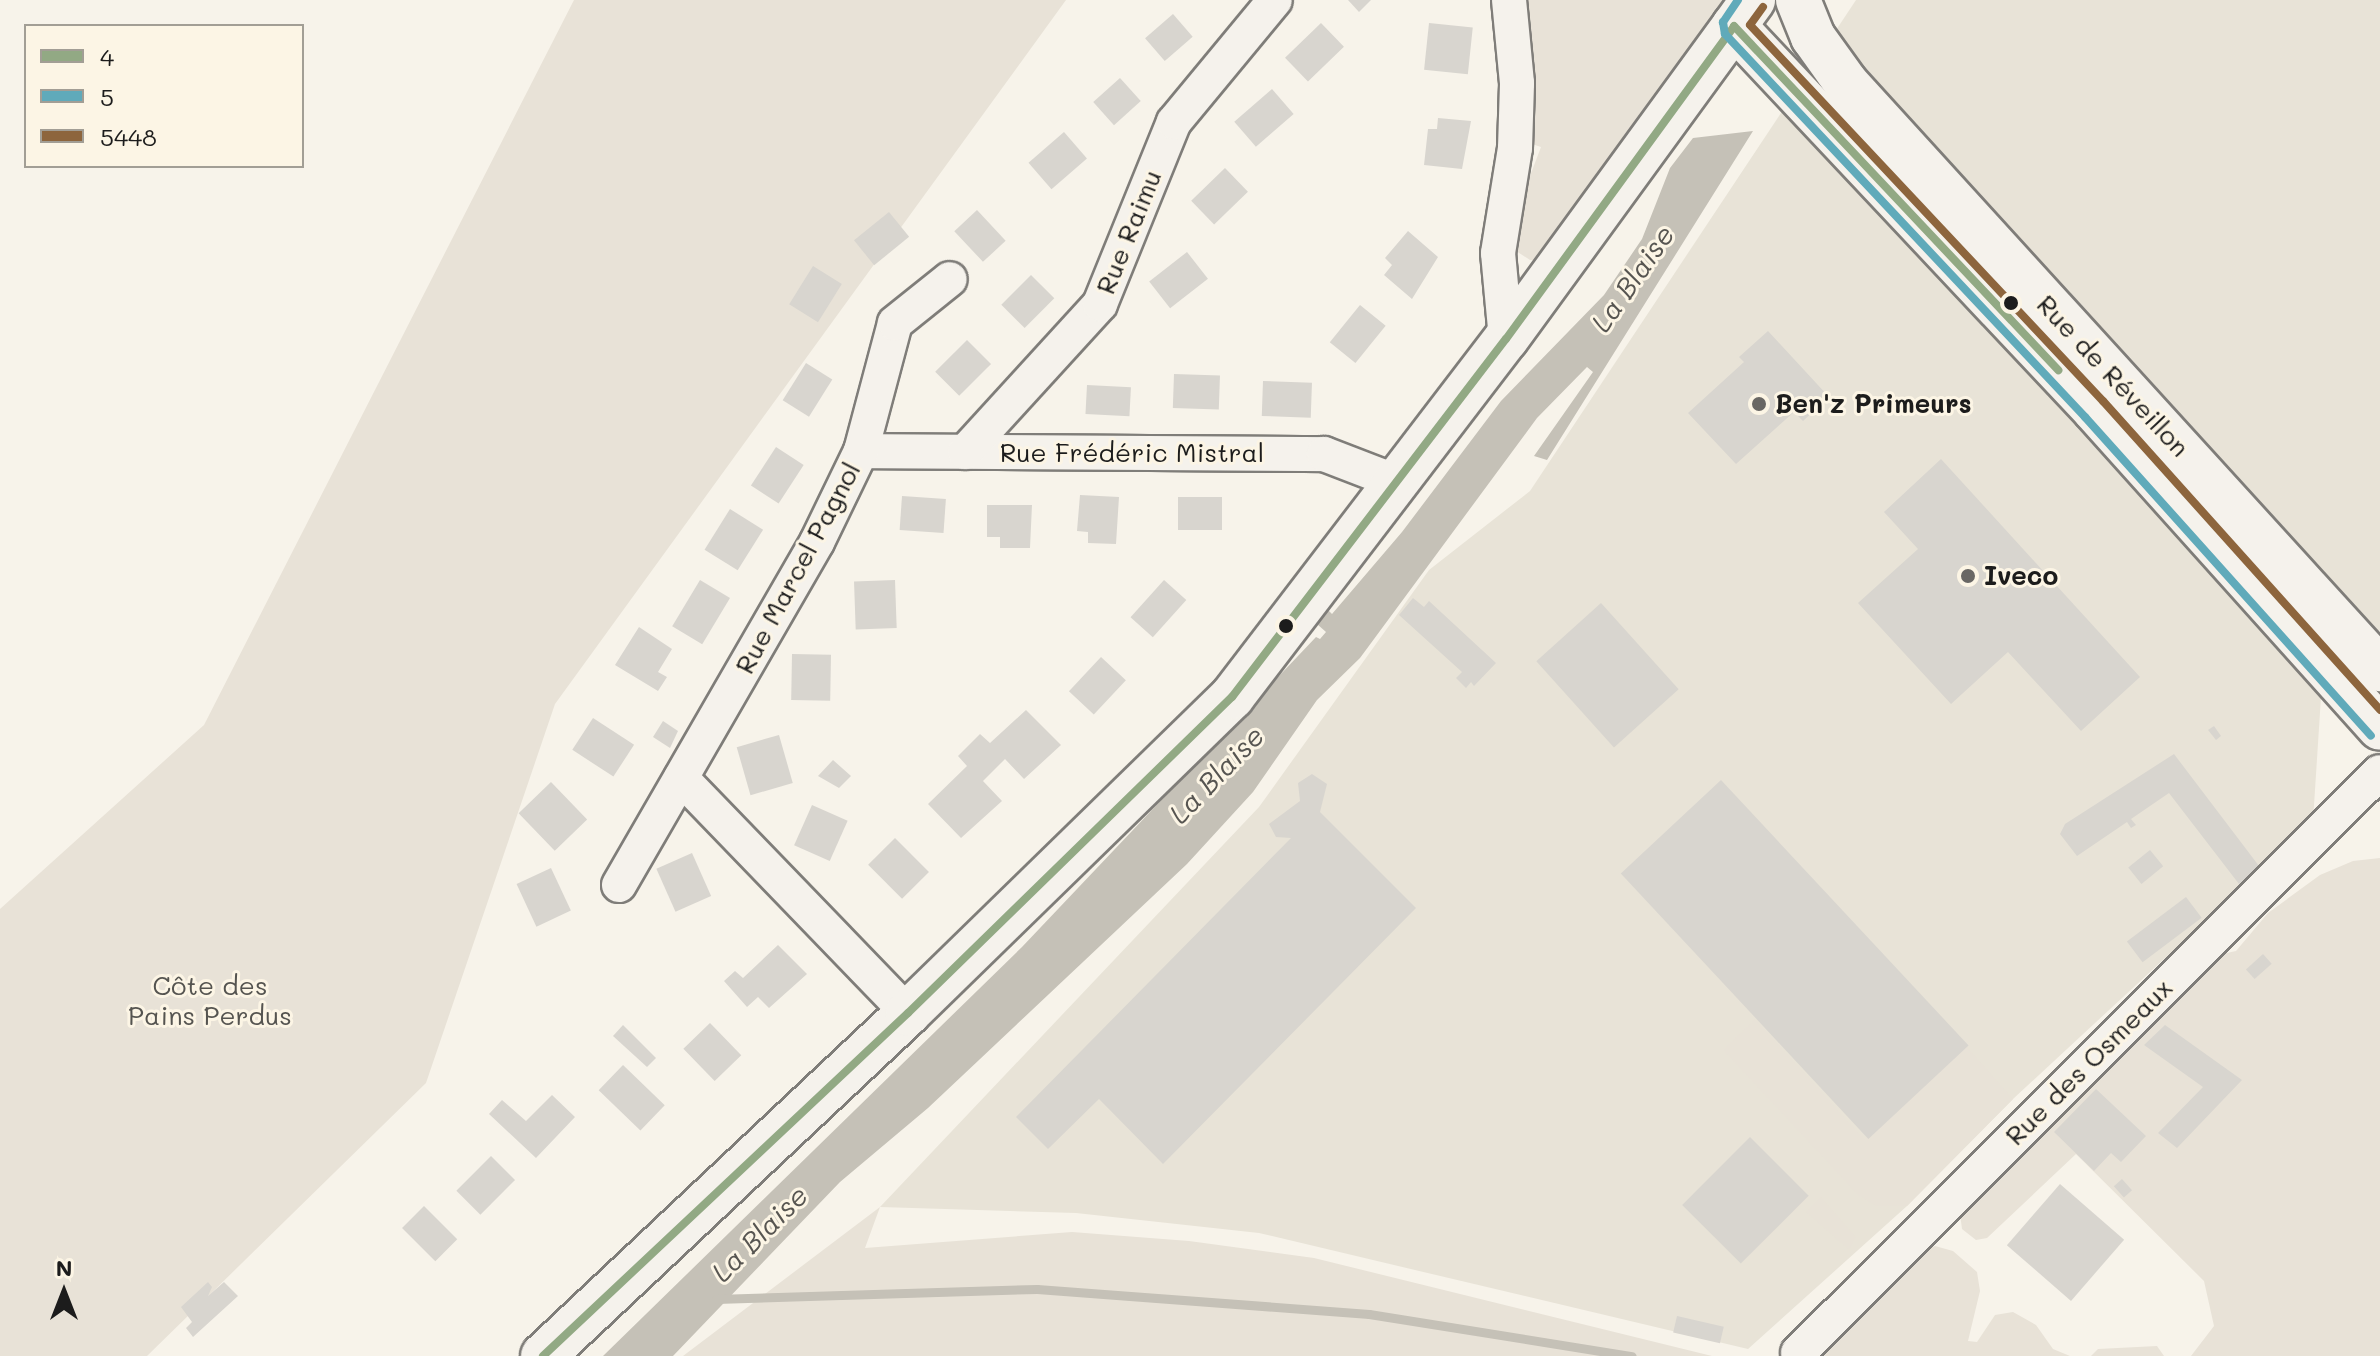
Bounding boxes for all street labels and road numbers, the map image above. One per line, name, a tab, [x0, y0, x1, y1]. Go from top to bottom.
street label: Rue Raimu	[1090, 165, 1168, 299]
street label: Rue de Réveillon	[2030, 289, 2196, 463]
street label: Rue Frédéric Mistral	[1000, 437, 1264, 469]
street label: Rue Marcel Pagnol	[729, 457, 867, 679]
street label: Rue des Osmeaux	[1999, 972, 2179, 1152]

